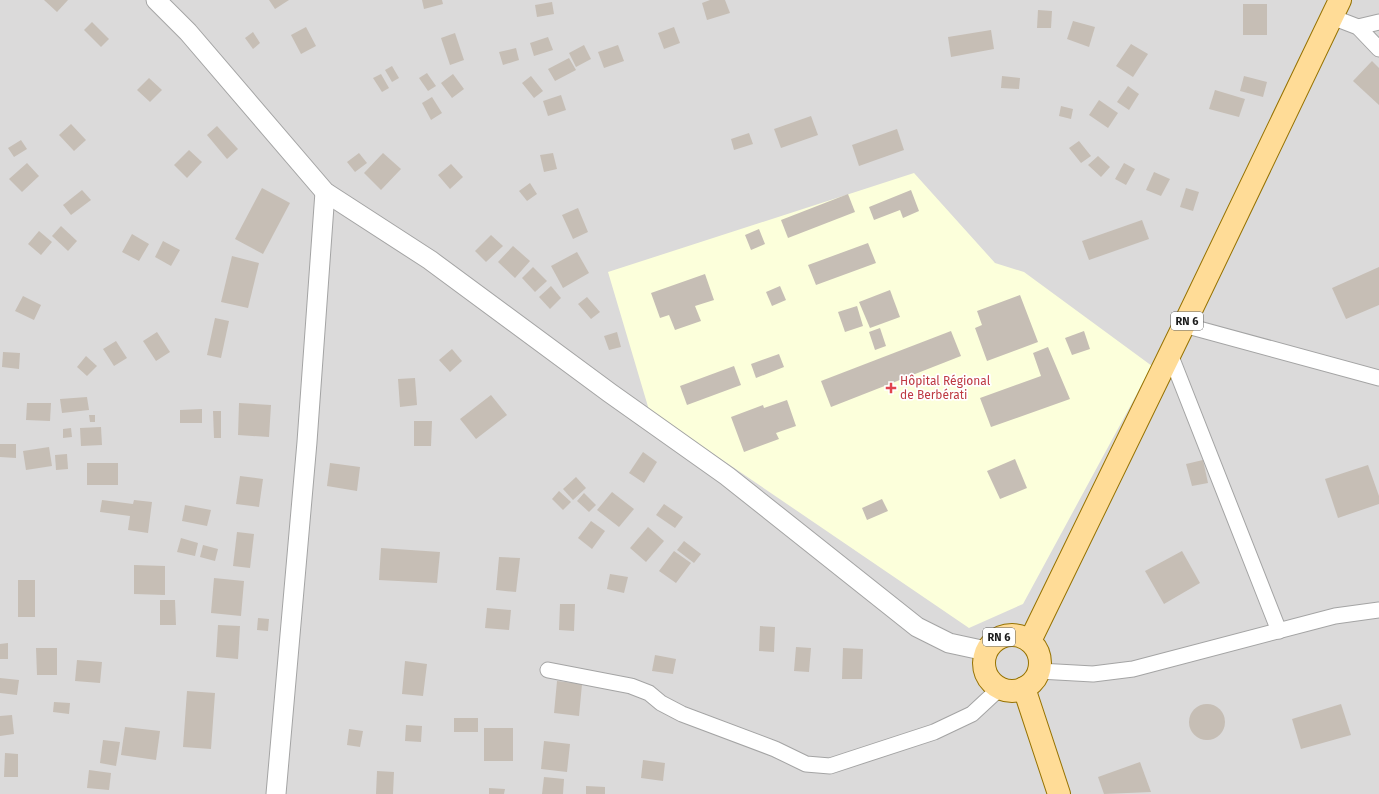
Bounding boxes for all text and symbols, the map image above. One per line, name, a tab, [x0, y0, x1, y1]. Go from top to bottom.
road number: RN 6	[1171, 312, 1203, 330]
place label: Hôpital Régional de Berbérati	[900, 374, 991, 402]
marker: Hôpital Régional de Berbérati	[885, 382, 897, 394]
road number: RN 6	[983, 628, 1015, 646]

